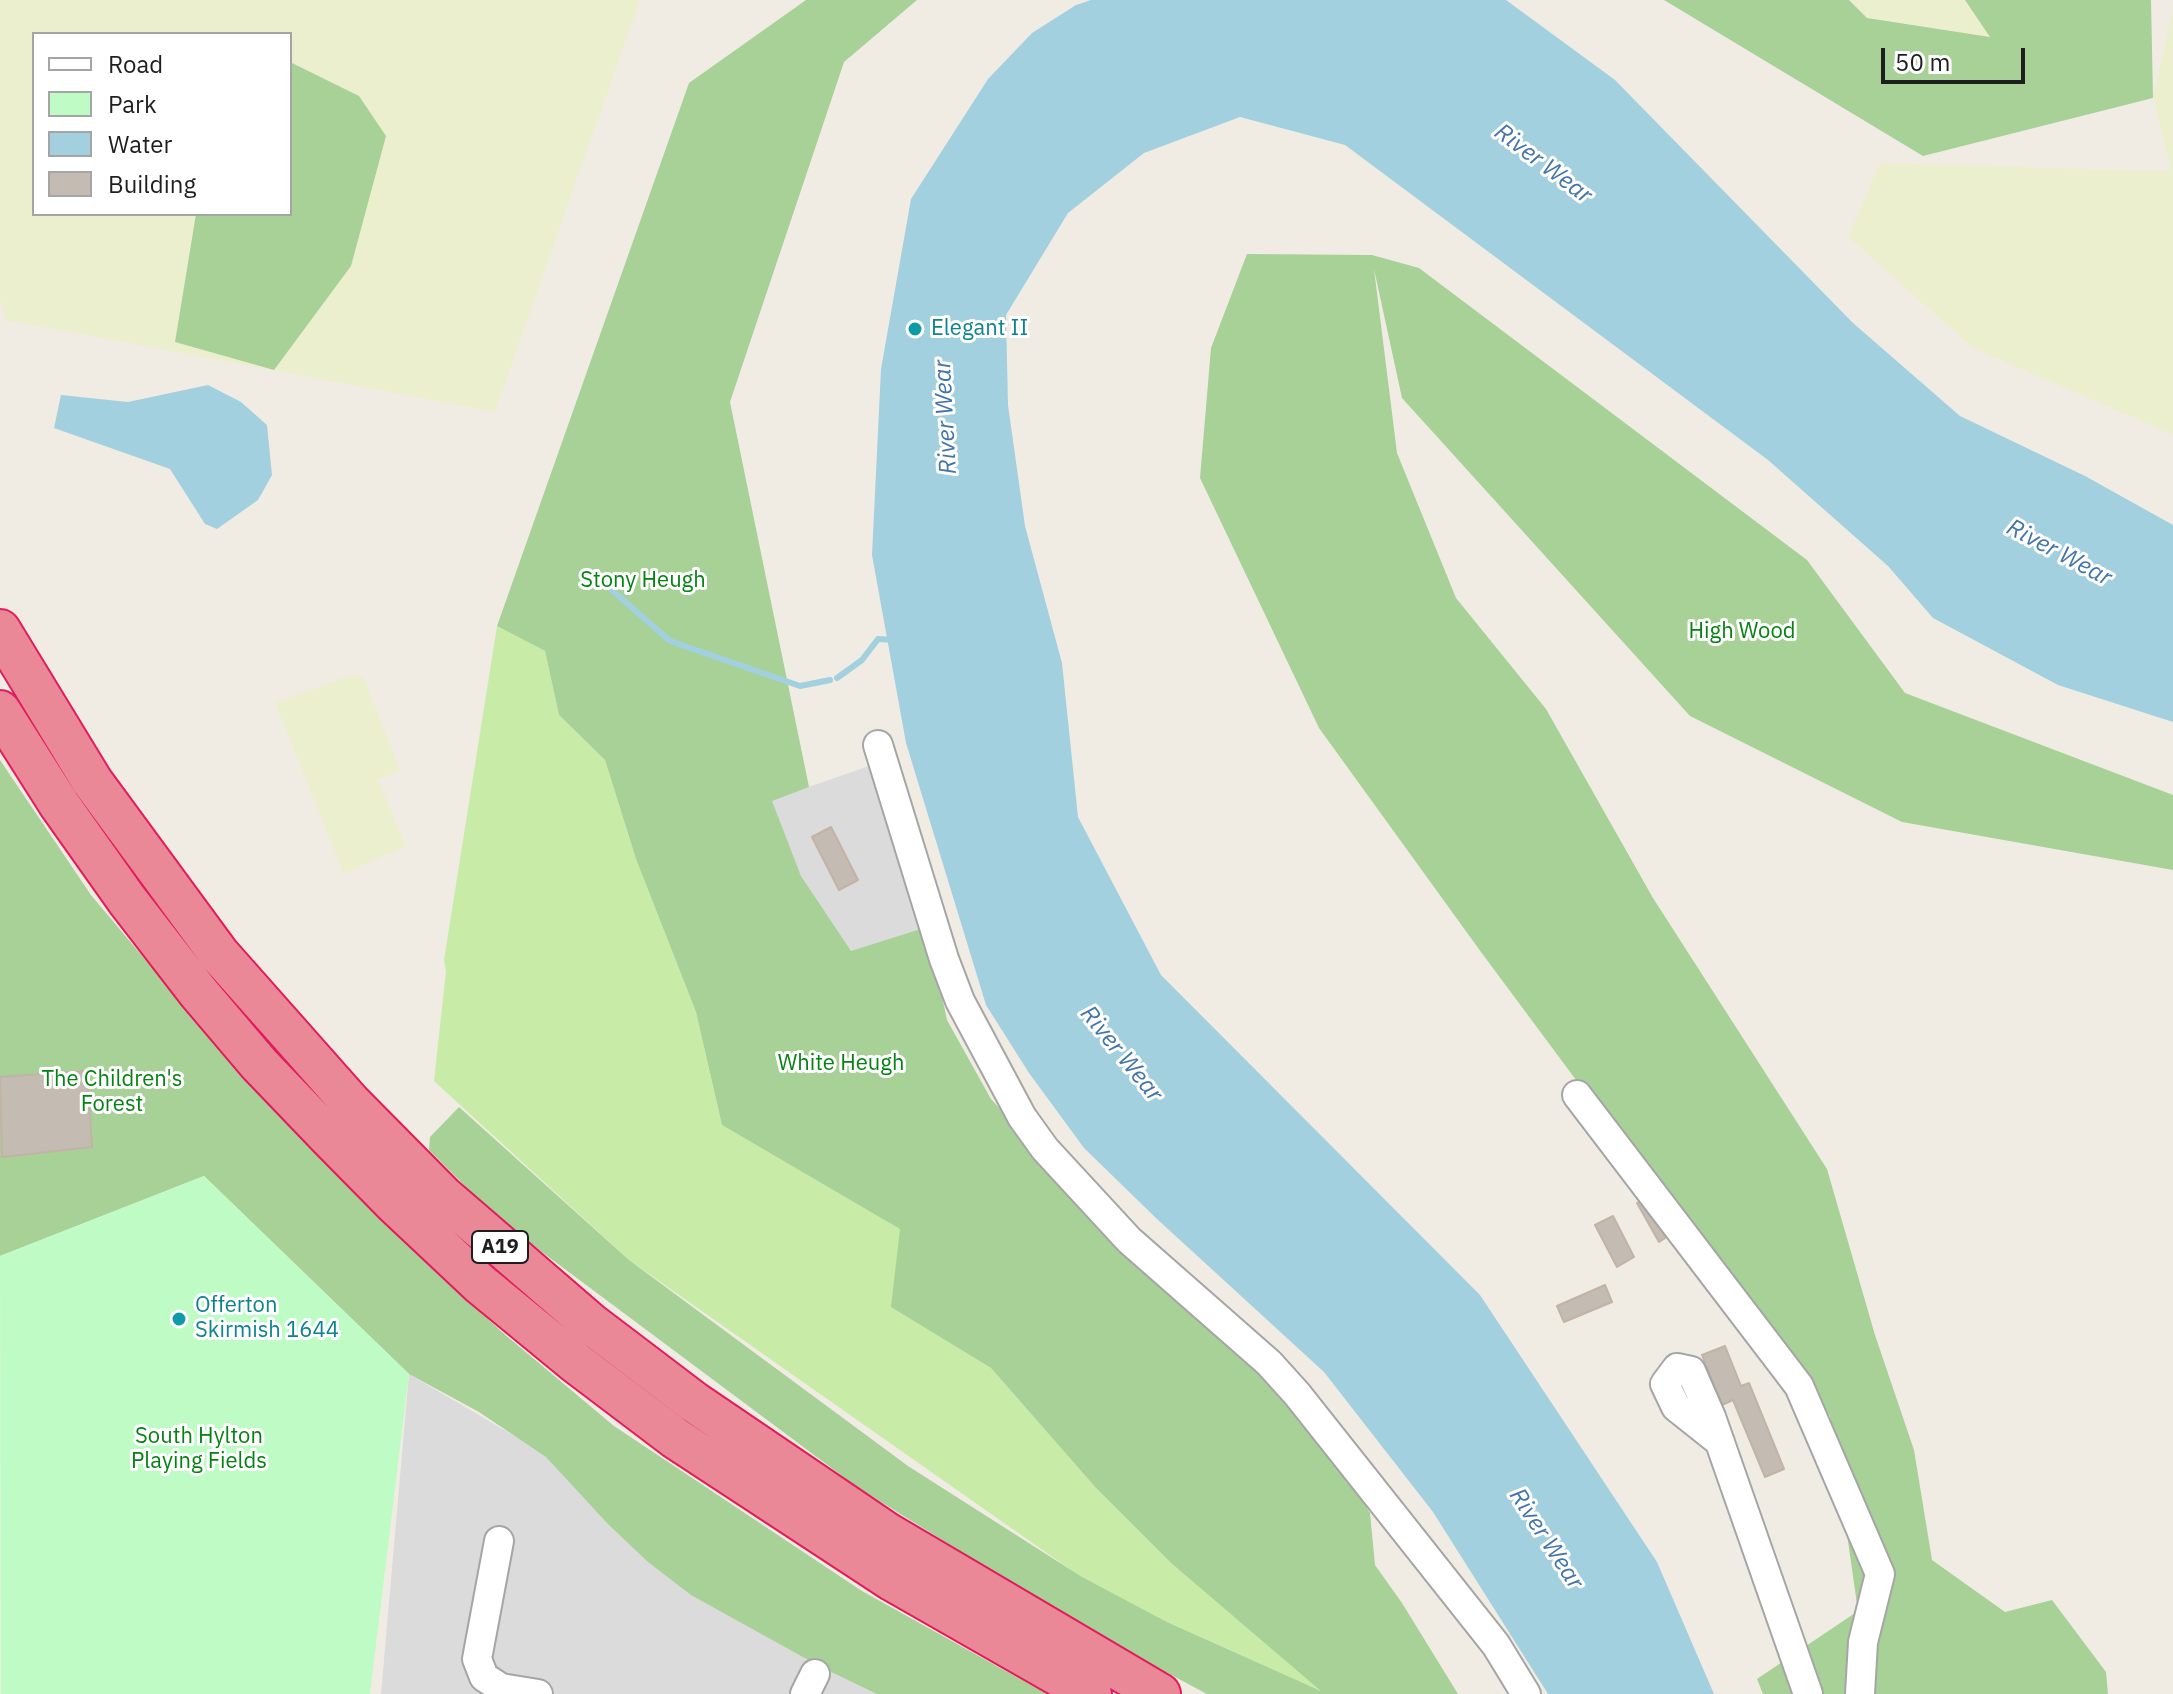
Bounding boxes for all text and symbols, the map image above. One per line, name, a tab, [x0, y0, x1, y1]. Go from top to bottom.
legend	[32, 32, 292, 216]
scale bar	[1885, 32, 2029, 82]
text: 50 m	[1895, 46, 1950, 78]
text: Road	[108, 48, 163, 80]
text: Park	[108, 88, 157, 120]
water label: River Wear	[1489, 118, 1597, 210]
text: Water	[108, 128, 172, 160]
text: Building	[108, 168, 196, 200]
place label: Elegant II	[931, 316, 1028, 342]
marker: Elegant II	[906, 320, 924, 338]
water label: River Wear	[929, 359, 963, 475]
water label: River Wear	[2002, 513, 2116, 593]
park label: Stony Heugh	[580, 568, 706, 594]
park label: High Wood	[1688, 619, 1796, 645]
water label: River Wear	[1074, 1000, 1168, 1108]
park label: White Heugh	[778, 1051, 904, 1077]
park label: The Children's Forest	[42, 1067, 182, 1118]
road number: A19	[472, 1231, 528, 1263]
place label: Offerton Skirmish 1644	[195, 1293, 339, 1344]
marker: Offerton Skirmish 1644	[170, 1310, 188, 1328]
park label: South Hylton Playing Fields	[131, 1424, 267, 1476]
water label: River Wear	[1503, 1483, 1589, 1595]

